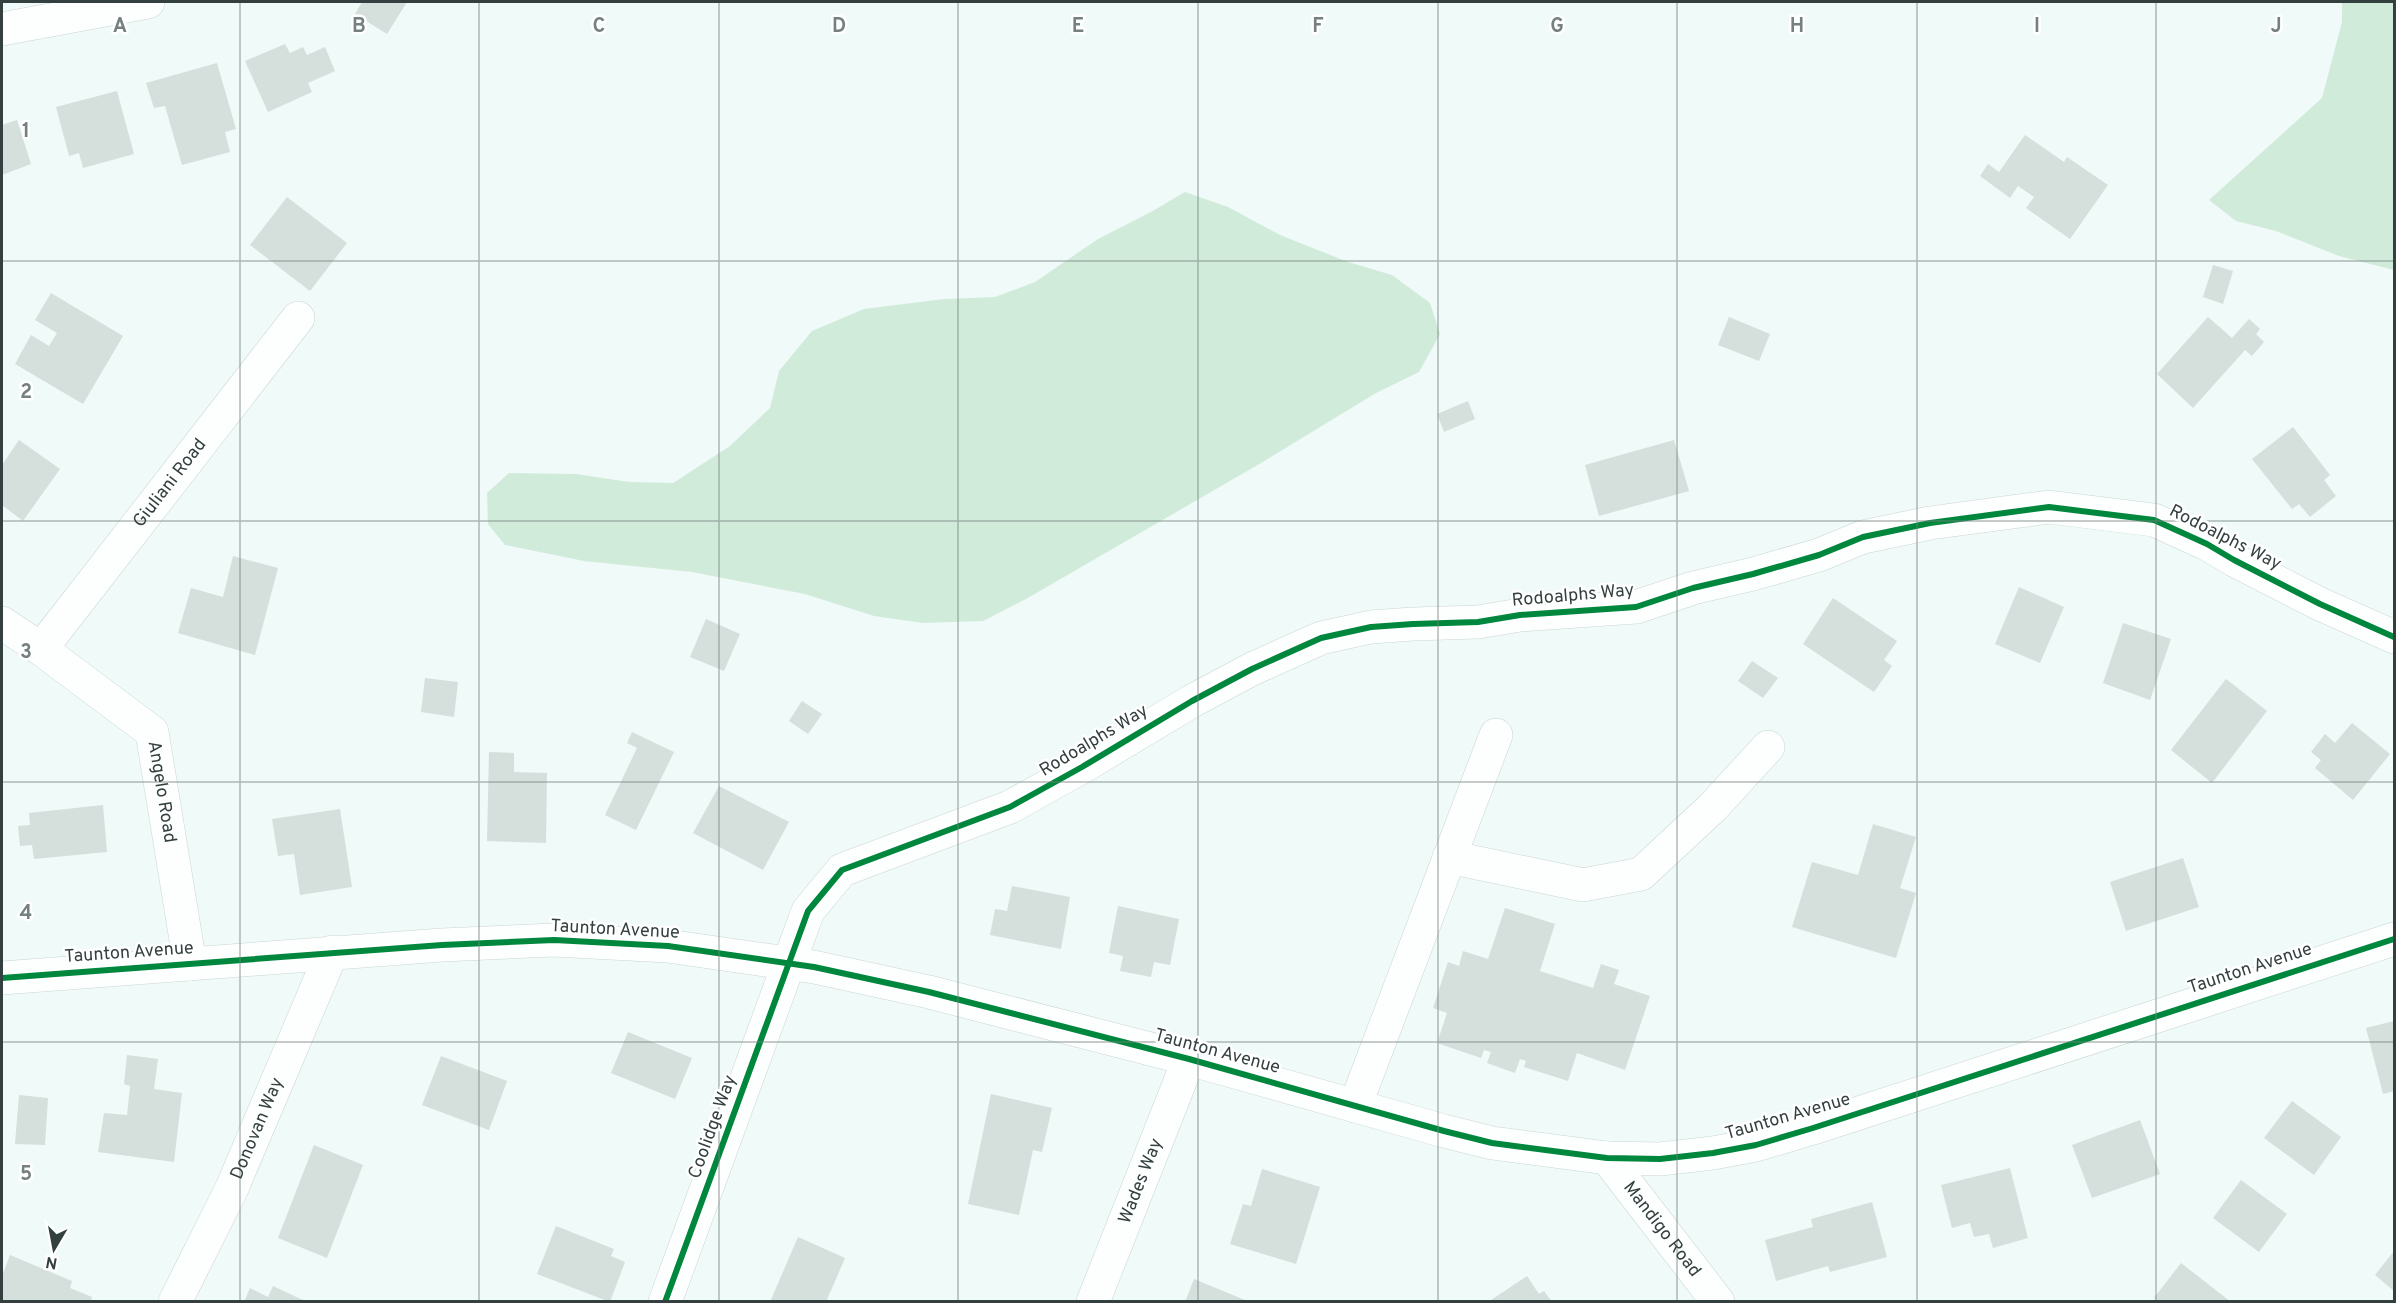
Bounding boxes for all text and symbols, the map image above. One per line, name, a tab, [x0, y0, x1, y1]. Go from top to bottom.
text: A	[113, 14, 127, 40]
text: B	[352, 14, 366, 40]
text: C	[593, 14, 605, 40]
text: D	[832, 14, 846, 40]
text: E	[1072, 14, 1084, 40]
text: F	[1312, 14, 1324, 40]
text: G	[1550, 14, 1564, 40]
text: H	[1790, 14, 1804, 40]
text: I	[2034, 14, 2040, 40]
text: J	[2270, 14, 2282, 40]
text: 1	[22, 119, 30, 145]
text: 2	[20, 380, 32, 406]
street label: Giuliani Road	[128, 434, 212, 532]
street label: Rodoalphs Way	[2165, 500, 2285, 576]
street label: Rodoalphs Way	[1511, 579, 1635, 613]
text: 3	[20, 640, 32, 666]
street label: Rodoalphs Way	[1035, 700, 1153, 782]
street label: Angelo Road	[142, 739, 181, 844]
text: 4	[20, 901, 32, 927]
street label: Taunton Avenue	[550, 915, 680, 945]
street label: Taunton Avenue	[64, 937, 194, 969]
street label: Taunton Avenue	[2185, 938, 2315, 1000]
street label: Taunton Avenue	[1152, 1024, 1282, 1080]
street label: Coolidge Way	[684, 1072, 742, 1182]
street label: Donovan Way	[225, 1074, 289, 1183]
street label: Taunton Avenue	[1723, 1088, 1853, 1146]
street label: Wades Way	[1114, 1135, 1168, 1227]
text: 5	[20, 1162, 32, 1188]
street label: Mandigo Road	[1618, 1177, 1706, 1282]
north arrow	[24, 1219, 84, 1279]
text: N	[44, 1251, 59, 1273]

